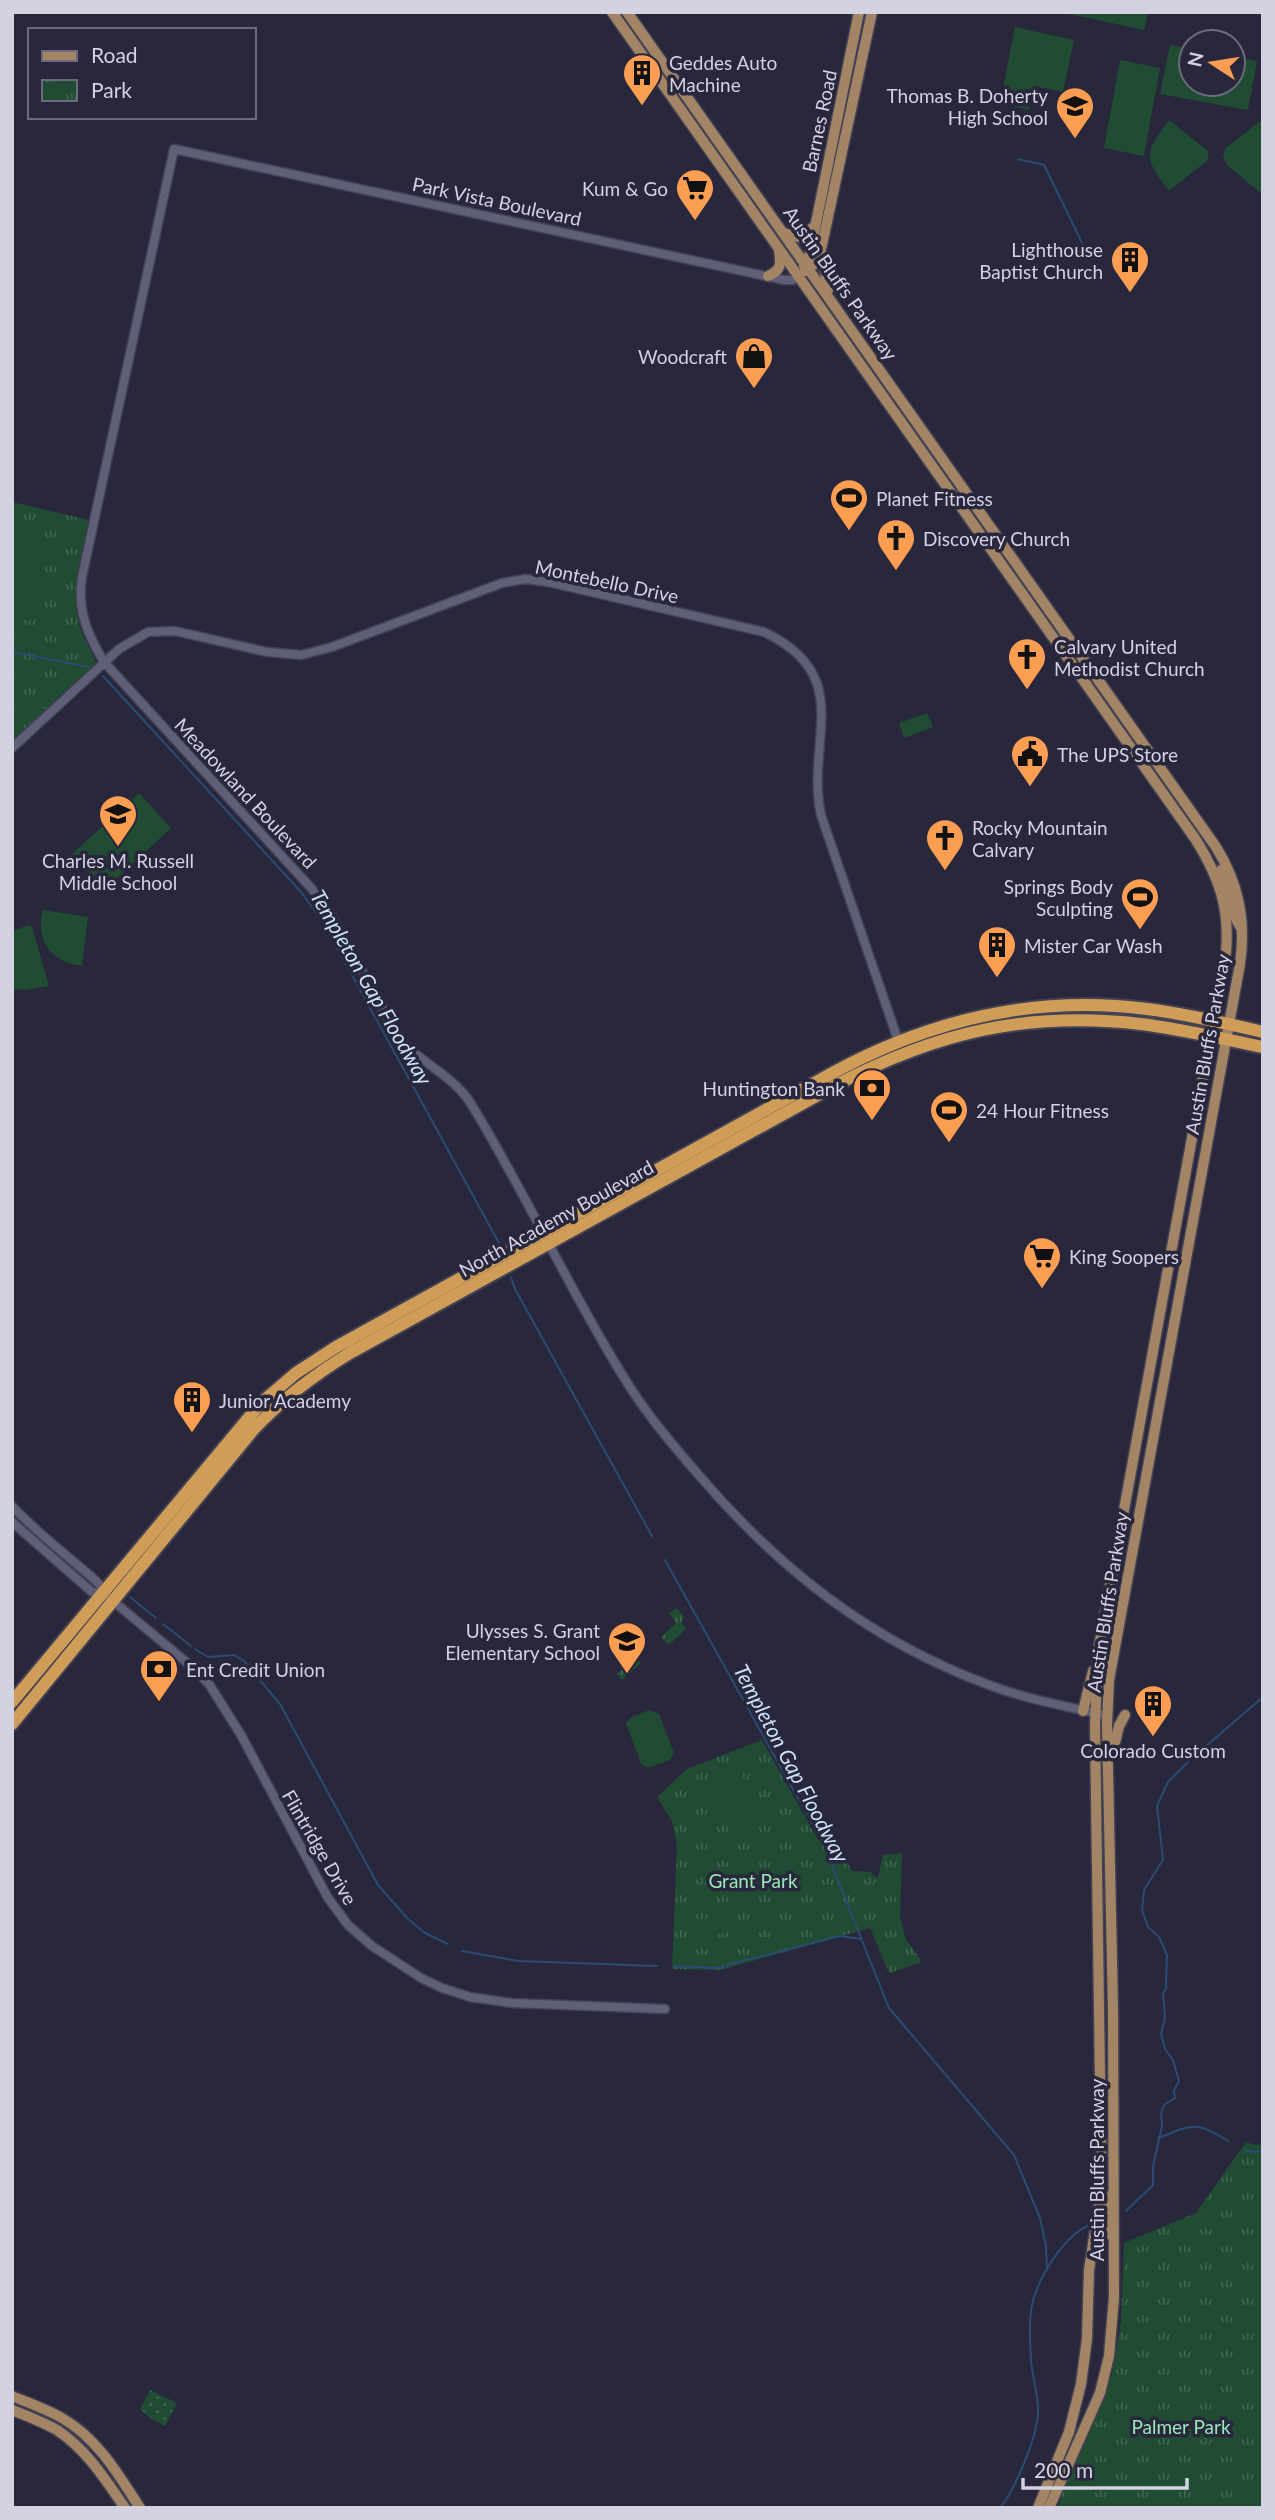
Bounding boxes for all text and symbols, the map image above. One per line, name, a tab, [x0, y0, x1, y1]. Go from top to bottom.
legend	[28, 28, 256, 119]
north arrow	[1177, 28, 1247, 98]
text: Road	[91, 42, 138, 67]
text: N	[1182, 50, 1208, 69]
place label: Geddes Auto Machine	[669, 51, 777, 96]
building icon: Geddes Auto Machine	[621, 52, 663, 107]
street label: Barnes Road	[797, 68, 841, 174]
text: Park	[91, 77, 132, 102]
place label: Thomas B. Doherty High School	[887, 84, 1048, 129]
school or university icon: Thomas B. Doherty High School	[1054, 85, 1096, 140]
supermarket icon: Kum & Go	[674, 167, 716, 222]
street label: Park Vista Boulevard	[410, 172, 584, 230]
place label: Kum & Go	[582, 177, 668, 200]
street label: Austin Bluffs Parkway	[779, 202, 903, 364]
place label: Lighthouse Baptist Church	[979, 238, 1103, 283]
building icon: Lighthouse Baptist Church	[1109, 239, 1151, 294]
shop icon: Woodcraft	[733, 335, 775, 390]
place label: Woodcraft	[638, 345, 727, 368]
sports icon: Planet Fitness	[828, 477, 870, 532]
place label: Planet Fitness	[876, 487, 993, 510]
church icon: Discovery Church	[875, 517, 917, 572]
place label: Discovery Church	[923, 527, 1070, 550]
street label: Montebello Drive	[533, 555, 681, 607]
place label: Calvary United Methodist Church	[1054, 635, 1205, 680]
church icon: Calvary United Methodist Church	[1006, 636, 1048, 691]
street label: Meadowland Boulevard	[170, 713, 322, 873]
public building icon: The UPS Store	[1009, 733, 1051, 788]
place label: The UPS Store	[1057, 743, 1178, 766]
school or university icon: Charles M. Russell Middle School	[97, 793, 139, 848]
place label: Rocky Mountain Calvary	[972, 816, 1108, 861]
church icon: Rocky Mountain Calvary	[924, 817, 966, 872]
place label: Charles M. Russell Middle School	[42, 849, 194, 894]
place label: Springs Body Sculpting	[1004, 875, 1113, 920]
sports icon: Springs Body Sculpting	[1119, 876, 1161, 931]
water label: Templeton Gap Floodway	[306, 885, 439, 1090]
building icon: Mister Car Wash	[976, 924, 1018, 979]
place label: Mister Car Wash	[1024, 934, 1163, 957]
street label: Austin Bluffs Parkway	[1180, 952, 1234, 1136]
bank icon: Huntington Bank	[851, 1067, 893, 1122]
place label: Huntington Bank	[703, 1077, 845, 1100]
sports icon: 24 Hour Fitness	[928, 1089, 970, 1144]
place label: 24 Hour Fitness	[976, 1099, 1109, 1122]
street label: North Academy Boulevard	[455, 1155, 657, 1281]
supermarket icon: King Soopers	[1021, 1235, 1063, 1290]
place label: King Soopers	[1069, 1245, 1179, 1268]
building icon: Junior Academy	[171, 1379, 213, 1434]
place label: Junior Academy	[219, 1389, 351, 1412]
street label: Austin Bluffs Parkway	[1081, 1510, 1133, 1694]
place label: Ulysses S. Grant Elementary School	[445, 1619, 600, 1664]
school or university icon: Ulysses S. Grant Elementary School	[606, 1620, 648, 1675]
bank icon: Ent Credit Union	[138, 1648, 180, 1703]
place label: Ent Credit Union	[186, 1658, 325, 1681]
water label: Templeton Gap Floodway	[729, 1660, 855, 1867]
building icon: Colorado Custom	[1132, 1683, 1174, 1738]
place label: Colorado Custom	[1080, 1739, 1226, 1762]
street label: Flintridge Drive	[278, 1785, 362, 1909]
park label: Grant Park	[708, 1869, 798, 1892]
street label: Austin Bluffs Parkway	[1085, 2079, 1108, 2261]
park label: Palmer Park	[1131, 2415, 1231, 2438]
scale bar	[1023, 2446, 1188, 2490]
text: 200 m	[1034, 2457, 1093, 2482]

